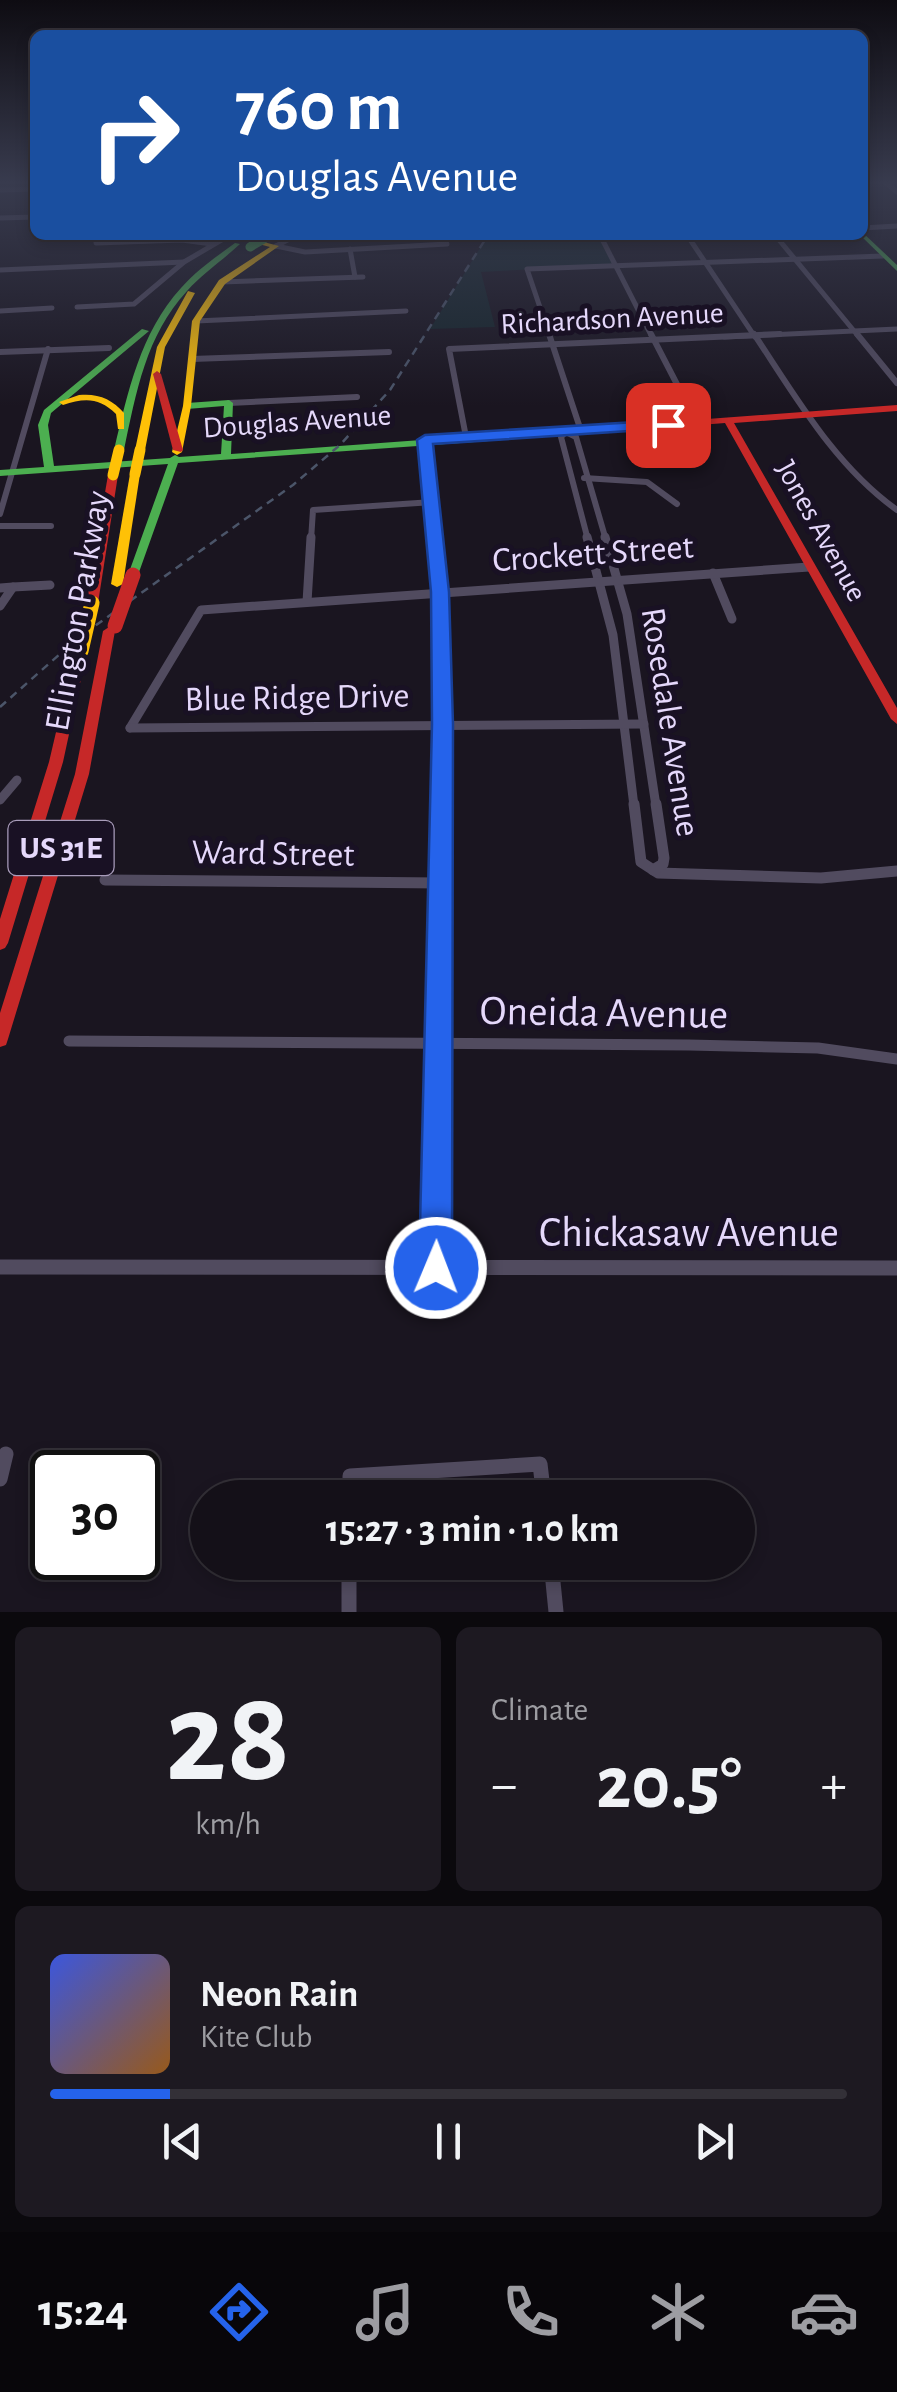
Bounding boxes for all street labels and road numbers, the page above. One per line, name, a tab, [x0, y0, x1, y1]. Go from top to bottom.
street label: Richardson Avenue	[500, 298, 724, 340]
street label: Douglas Avenue	[202, 400, 392, 444]
street label: Jones Avenue	[770, 456, 872, 606]
street label: Ellington Parkway	[40, 488, 116, 734]
street label: Crockett Street	[491, 530, 695, 578]
street label: Rosedale Avenue	[635, 605, 705, 839]
street label: Blue Ridge Drive	[184, 679, 410, 717]
road number: US 31E	[8, 821, 114, 875]
street label: Ward Street	[191, 835, 355, 873]
street label: Oneida Avenue	[479, 990, 729, 1036]
street label: Chickasaw Avenue	[539, 1212, 839, 1254]

